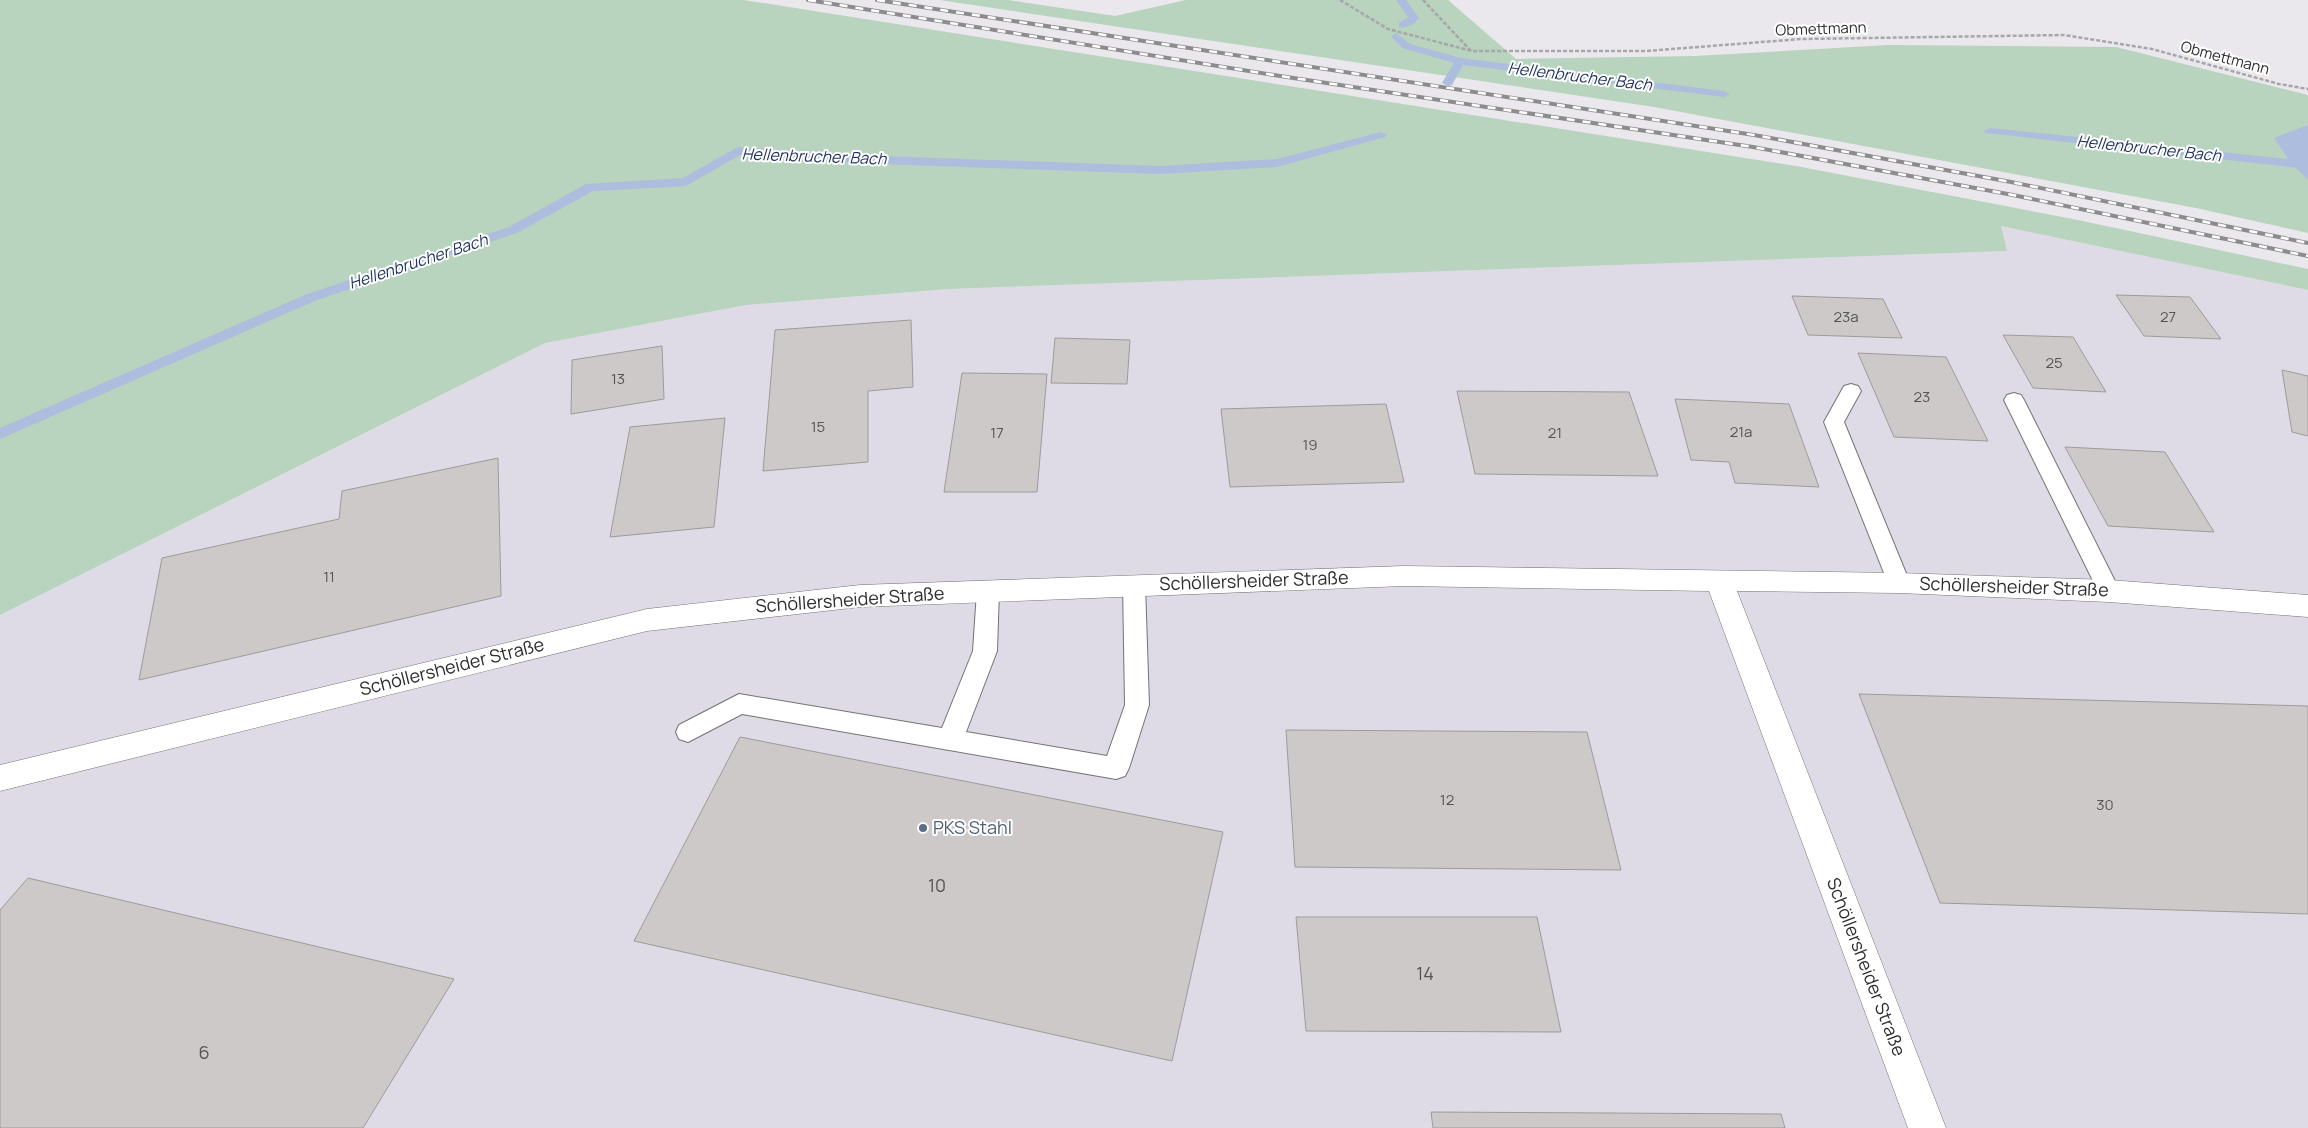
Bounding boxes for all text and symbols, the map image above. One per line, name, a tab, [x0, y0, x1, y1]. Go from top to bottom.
street label: Obmettmann	[1775, 16, 1867, 41]
street label: Obmettmann	[2178, 36, 2272, 79]
water label: Hellenbrucher Bach	[1507, 56, 1654, 96]
water label: Hellenbrucher Bach	[2076, 129, 2223, 167]
water label: Hellenbrucher Bach	[741, 142, 887, 170]
water label: Hellenbrucher Bach	[346, 228, 491, 294]
house number: 23a	[1833, 306, 1859, 327]
house number: 27	[2160, 306, 2176, 327]
house number: 25	[2045, 352, 2063, 373]
house number: 13	[611, 368, 625, 389]
house number: 23	[1914, 386, 1930, 407]
house number: 15	[811, 416, 825, 437]
house number: 21a	[1730, 421, 1752, 442]
house number: 17	[990, 422, 1004, 443]
house number: 21	[1548, 422, 1562, 443]
house number: 19	[1302, 434, 1318, 455]
street label: Schöllersheider Straße	[1159, 565, 1349, 595]
house number: 11	[323, 566, 335, 587]
street label: Schöllersheider Straße	[1919, 571, 2109, 601]
street label: Schöllersheider Straße	[755, 580, 945, 618]
street label: Schöllersheider Straße	[357, 631, 547, 701]
house number: 12	[1440, 789, 1454, 810]
house number: 30	[2096, 794, 2114, 815]
place label: PKS Stahl	[933, 815, 1012, 839]
marker: PKS Stahl	[917, 822, 929, 834]
house number: 10	[928, 873, 946, 897]
street label: Schöllersheider Straße	[1822, 874, 1912, 1059]
house number: 14	[1416, 961, 1434, 985]
house number: 6	[198, 1040, 210, 1064]

